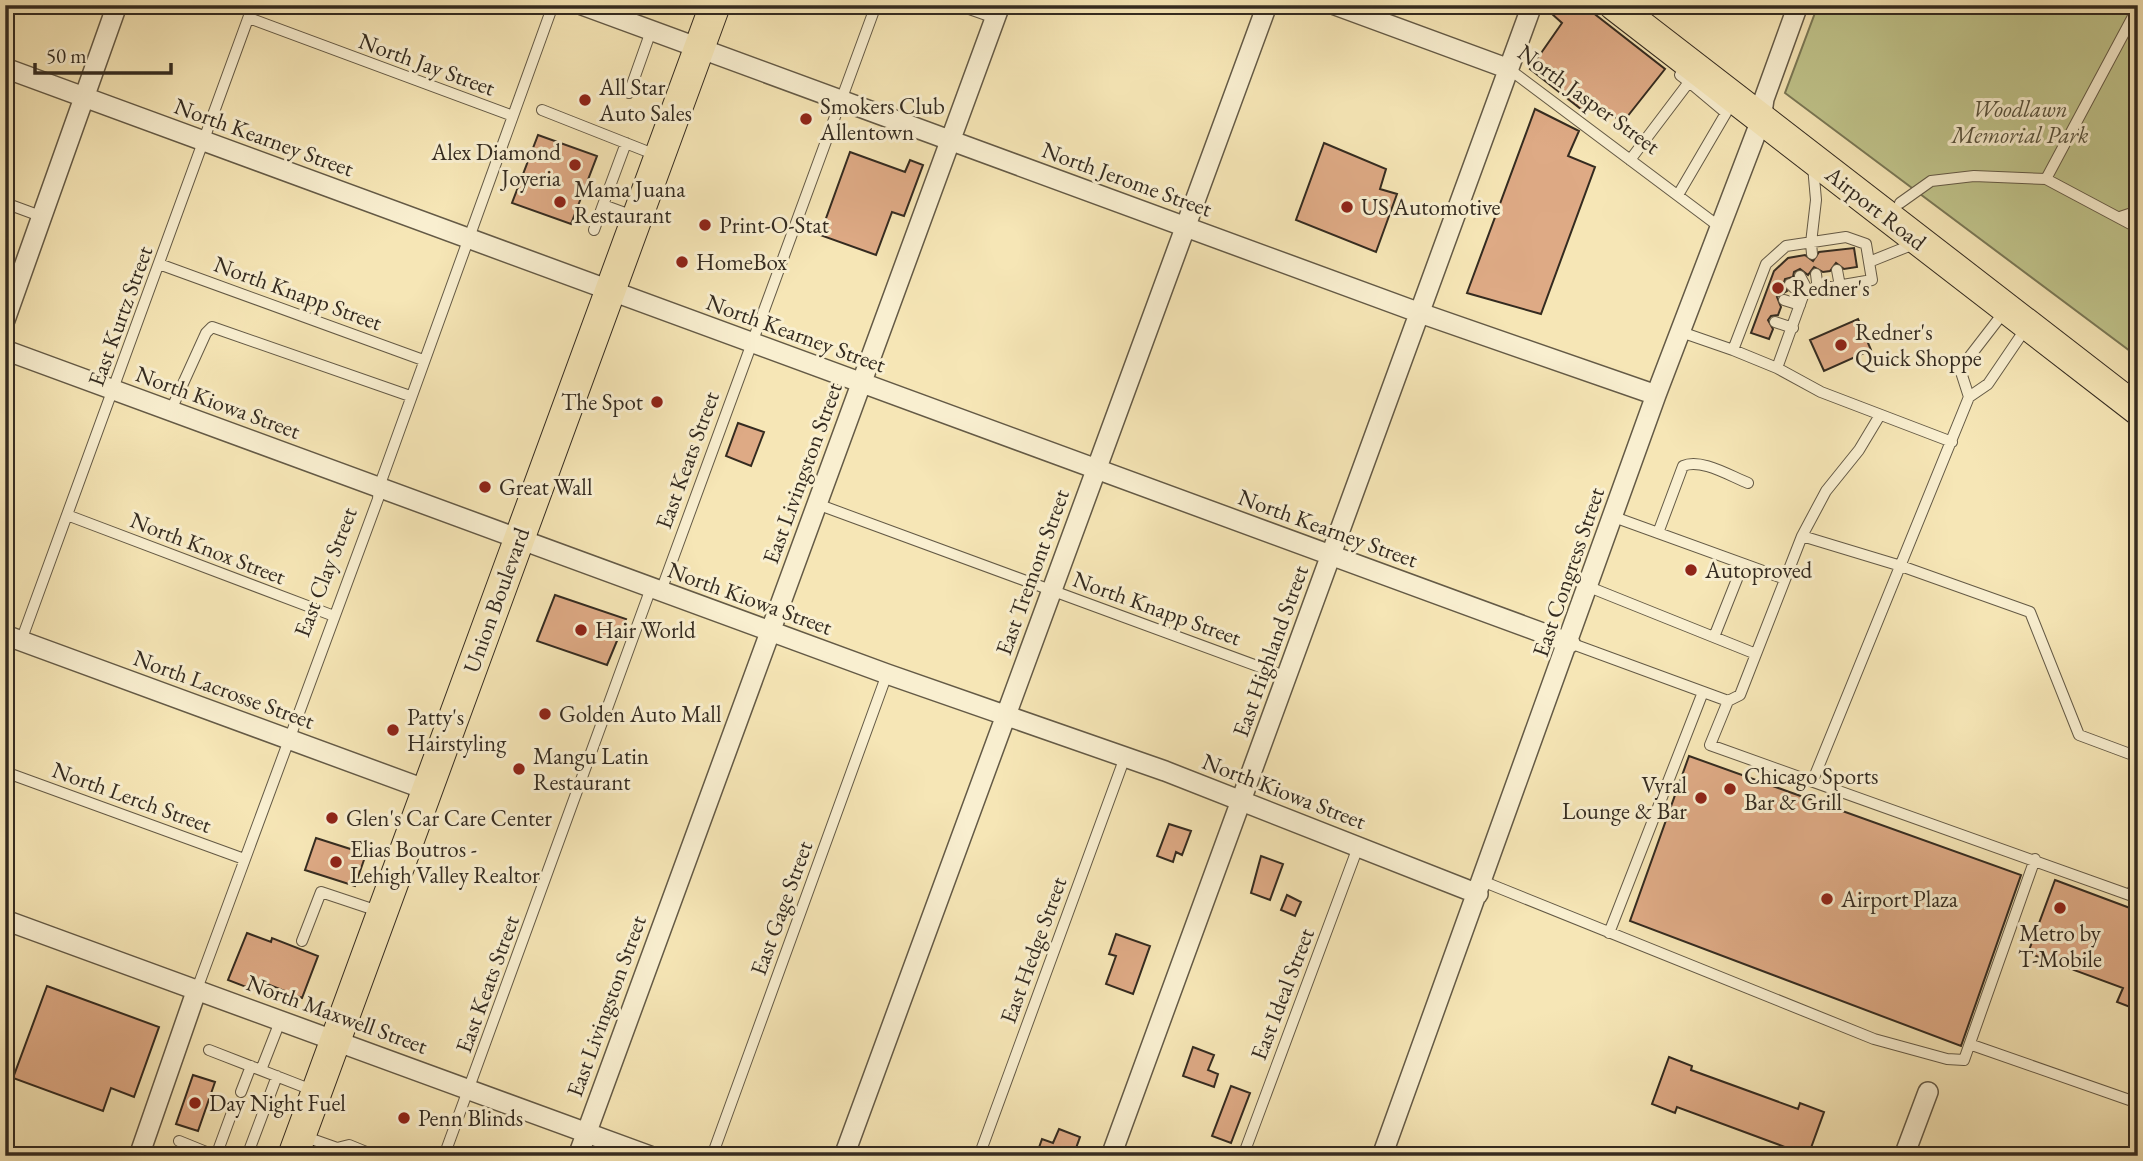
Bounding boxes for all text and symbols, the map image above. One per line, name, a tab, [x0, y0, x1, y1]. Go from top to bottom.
street label: North Jay Street	[355, 25, 500, 103]
scale bar	[35, 32, 172, 76]
street label: North Jasper Street	[1512, 37, 1667, 161]
text: 50 m	[46, 42, 87, 69]
place label: All Star Auto Sales	[598, 72, 692, 128]
street label: North Kearney Street	[170, 91, 359, 184]
place label: Smokers Club Allentown	[819, 91, 945, 147]
marker: All Star Auto Sales	[577, 92, 593, 108]
park label: Woodlawn Memorial Park	[1949, 94, 2089, 150]
marker: Smokers Club Allentown	[798, 111, 814, 127]
street label: North Jerome Street	[1038, 134, 1217, 224]
place label: Alex Diamond Joyeria	[430, 137, 562, 193]
marker: Alex Diamond Joyeria	[567, 157, 583, 173]
street label: Airport Road	[1819, 159, 1933, 257]
place label: Mama Juana Restaurant	[574, 174, 686, 230]
place label: US Automotive	[1361, 192, 1501, 222]
marker: Mama Juana Restaurant	[552, 194, 568, 210]
marker: US Automotive	[1339, 199, 1355, 215]
place label: Print-O-Stat	[719, 210, 830, 240]
marker: Print-O-Stat	[697, 217, 713, 233]
street label: East Kurtz Street	[81, 241, 160, 390]
place label: HomeBox	[696, 247, 787, 277]
street label: North Knapp Street	[210, 249, 387, 338]
marker: HomeBox	[674, 254, 690, 270]
place label: Redner's	[1792, 273, 1870, 303]
marker: Redner's	[1770, 280, 1786, 296]
street label: North Kearney Street	[702, 287, 891, 380]
place label: Redner's Quick Shoppe	[1855, 317, 1982, 373]
marker: Redner's Quick Shoppe	[1833, 337, 1849, 353]
street label: North Kiowa Street	[132, 358, 305, 446]
street label: East Livingston Street	[755, 377, 849, 568]
street label: East Keats Street	[648, 386, 726, 533]
place label: The Spot	[561, 387, 644, 417]
marker: The Spot	[649, 394, 665, 410]
place label: Great Wall	[499, 472, 593, 502]
marker: Great Wall	[477, 479, 493, 495]
street label: North Kearney Street	[1234, 482, 1423, 575]
street label: East Congress Street	[1525, 483, 1611, 661]
street label: East Tremont Street	[988, 484, 1076, 659]
street label: East Clay Street	[286, 502, 364, 641]
street label: North Knox Street	[126, 505, 291, 592]
street label: Union Boulevard	[456, 523, 536, 677]
street label: North Kiowa Street	[664, 554, 837, 642]
place label: Autoproved	[1704, 555, 1813, 585]
street label: East Highland Street	[1225, 560, 1315, 741]
marker: Autoproved	[1683, 562, 1699, 578]
street label: North Knapp Street	[1069, 564, 1246, 653]
place label: Hair World	[595, 615, 696, 645]
marker: Hair World	[573, 622, 589, 638]
street label: North Lacrosse Street	[129, 642, 319, 736]
place label: Golden Auto Mall	[559, 699, 722, 729]
place label: Patty's Hairstyling	[407, 702, 507, 758]
marker: Golden Auto Mall	[537, 706, 553, 722]
marker: Patty's Hairstyling	[385, 722, 401, 738]
place label: Mangu Latin Restaurant	[533, 741, 649, 797]
street label: North Kiowa Street	[1198, 746, 1371, 836]
street label: North Lerch Street	[48, 754, 216, 840]
marker: Mangu Latin Restaurant	[511, 761, 527, 777]
place label: Chicago Sports Bar & Grill	[1744, 761, 1878, 817]
place label: Vyral Lounge & Bar	[1562, 770, 1687, 826]
marker: Chicago Sports Bar & Grill	[1722, 781, 1738, 797]
marker: Vyral Lounge & Bar	[1693, 790, 1709, 806]
place label: Glen's Car Care Center	[346, 803, 552, 833]
marker: Glen's Car Care Center	[324, 810, 340, 826]
place label: Elias Boutros - Lehigh Valley Realtor	[350, 834, 540, 890]
street label: East Gage Street	[743, 836, 819, 979]
marker: Elias Boutros - Lehigh Valley Realtor	[328, 854, 344, 870]
street label: East Hedge Street	[993, 872, 1074, 1027]
place label: Airport Plaza	[1840, 884, 1959, 914]
marker: Airport Plaza	[1819, 891, 1835, 907]
marker: Metro by T-Mobile	[2052, 900, 2068, 916]
street label: East Keats Street	[448, 910, 526, 1057]
street label: East Livingston Street	[559, 910, 653, 1101]
place label: Metro by T-Mobile	[2018, 918, 2102, 974]
street label: East Ideal Street	[1243, 923, 1321, 1064]
street label: North Maxwell Street	[242, 967, 432, 1061]
place label: Day Night Fuel	[209, 1088, 346, 1118]
marker: Day Night Fuel	[187, 1095, 203, 1111]
place label: Penn Blinds	[418, 1103, 523, 1133]
marker: Penn Blinds	[396, 1110, 412, 1126]

